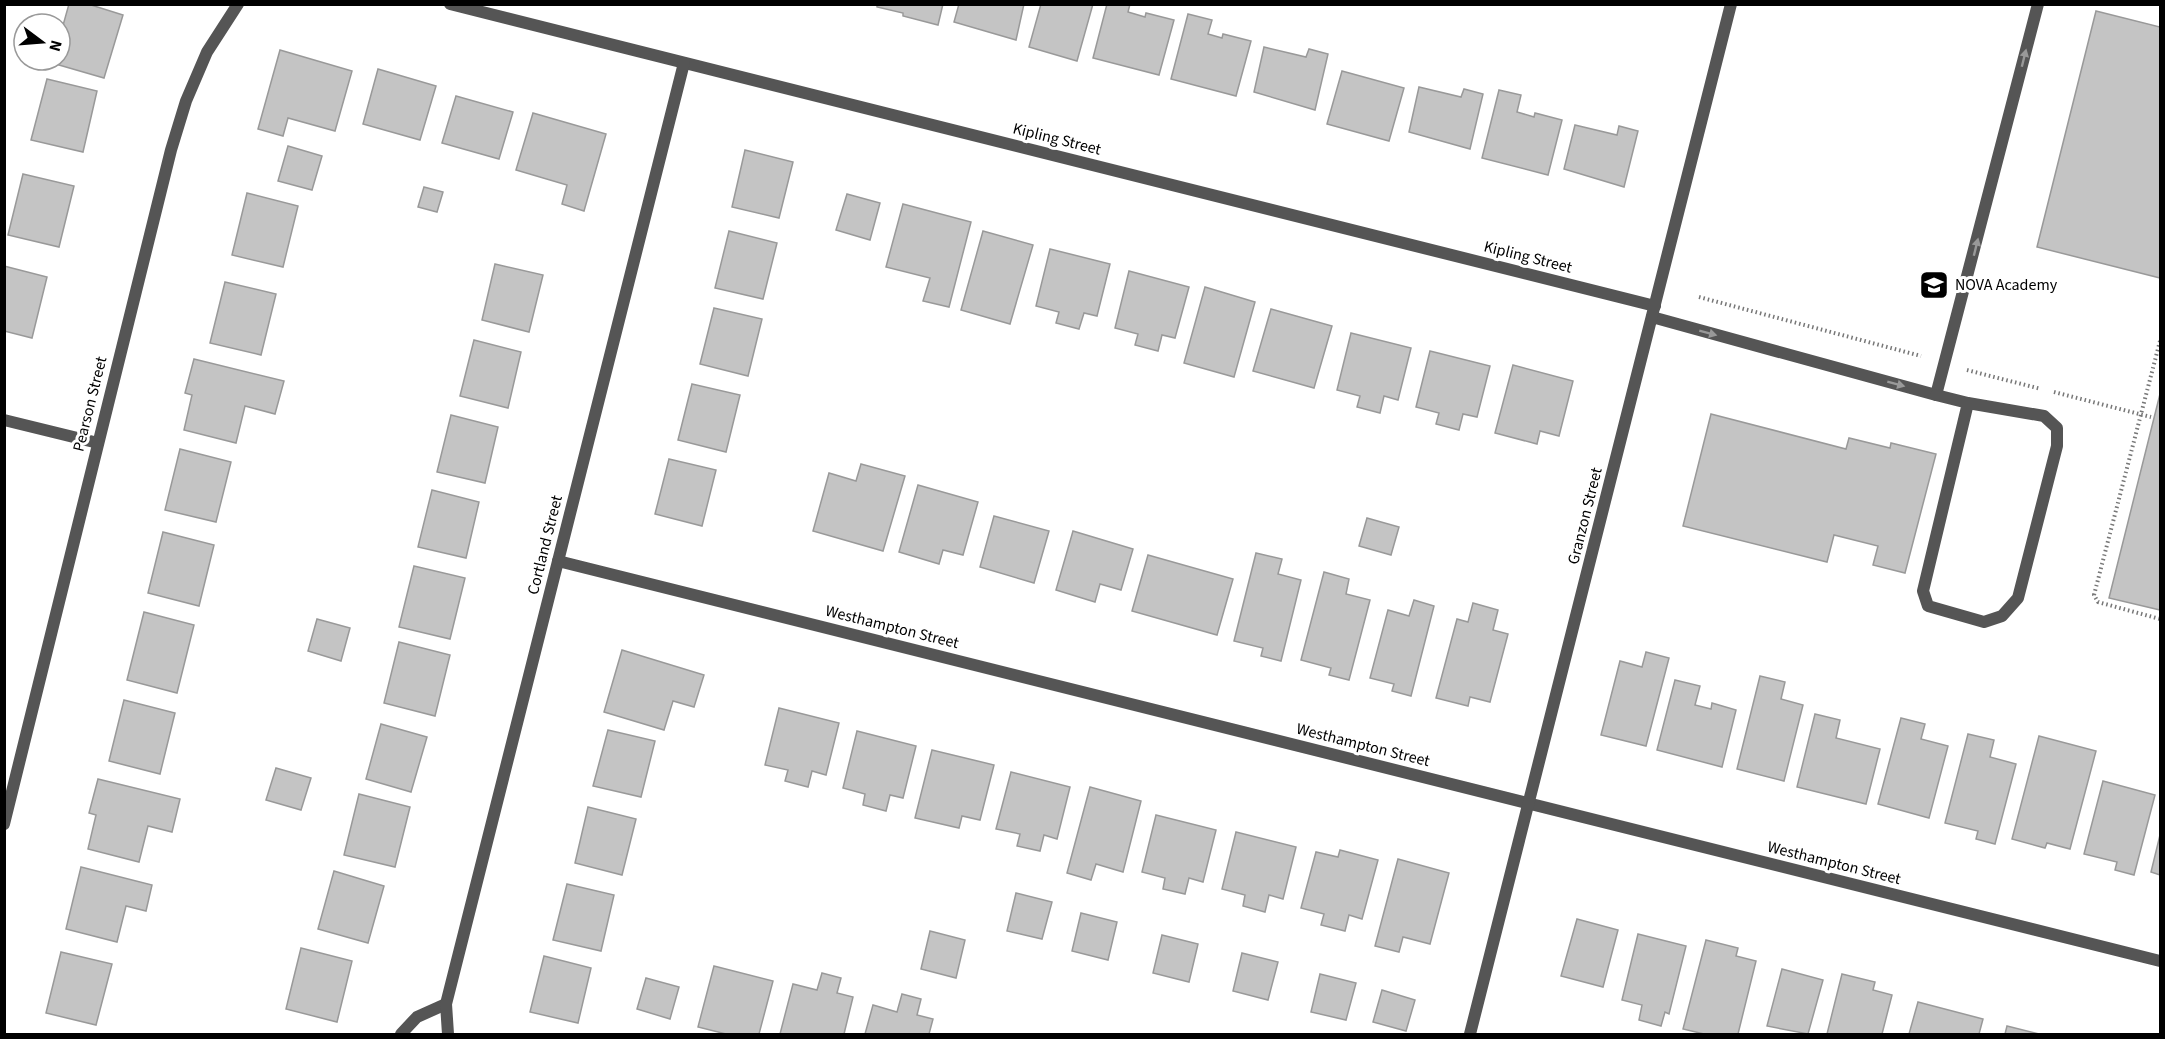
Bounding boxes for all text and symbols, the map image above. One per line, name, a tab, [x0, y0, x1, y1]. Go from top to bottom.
north arrow	[12, 12, 72, 72]
text: N	[43, 38, 67, 54]
one-way arrow	[2020, 49, 2029, 67]
street label: Kipling Street	[1011, 117, 1104, 161]
street label: Kipling Street	[1482, 235, 1575, 279]
one-way arrow	[1971, 238, 1981, 256]
school or university icon: NOVA Academy	[1918, 269, 1950, 301]
place label: NOVA Academy	[1955, 274, 2058, 296]
one-way arrow	[1699, 328, 1717, 338]
street label: Pearson Street	[68, 354, 113, 454]
one-way arrow	[1887, 380, 1905, 390]
street label: Granzon Street	[1562, 465, 1608, 567]
street label: Cortland Street	[522, 492, 568, 597]
street label: Westhampton Street	[823, 600, 962, 654]
street label: Westhampton Street	[1294, 718, 1433, 772]
street label: Westhampton Street	[1765, 836, 1904, 890]

